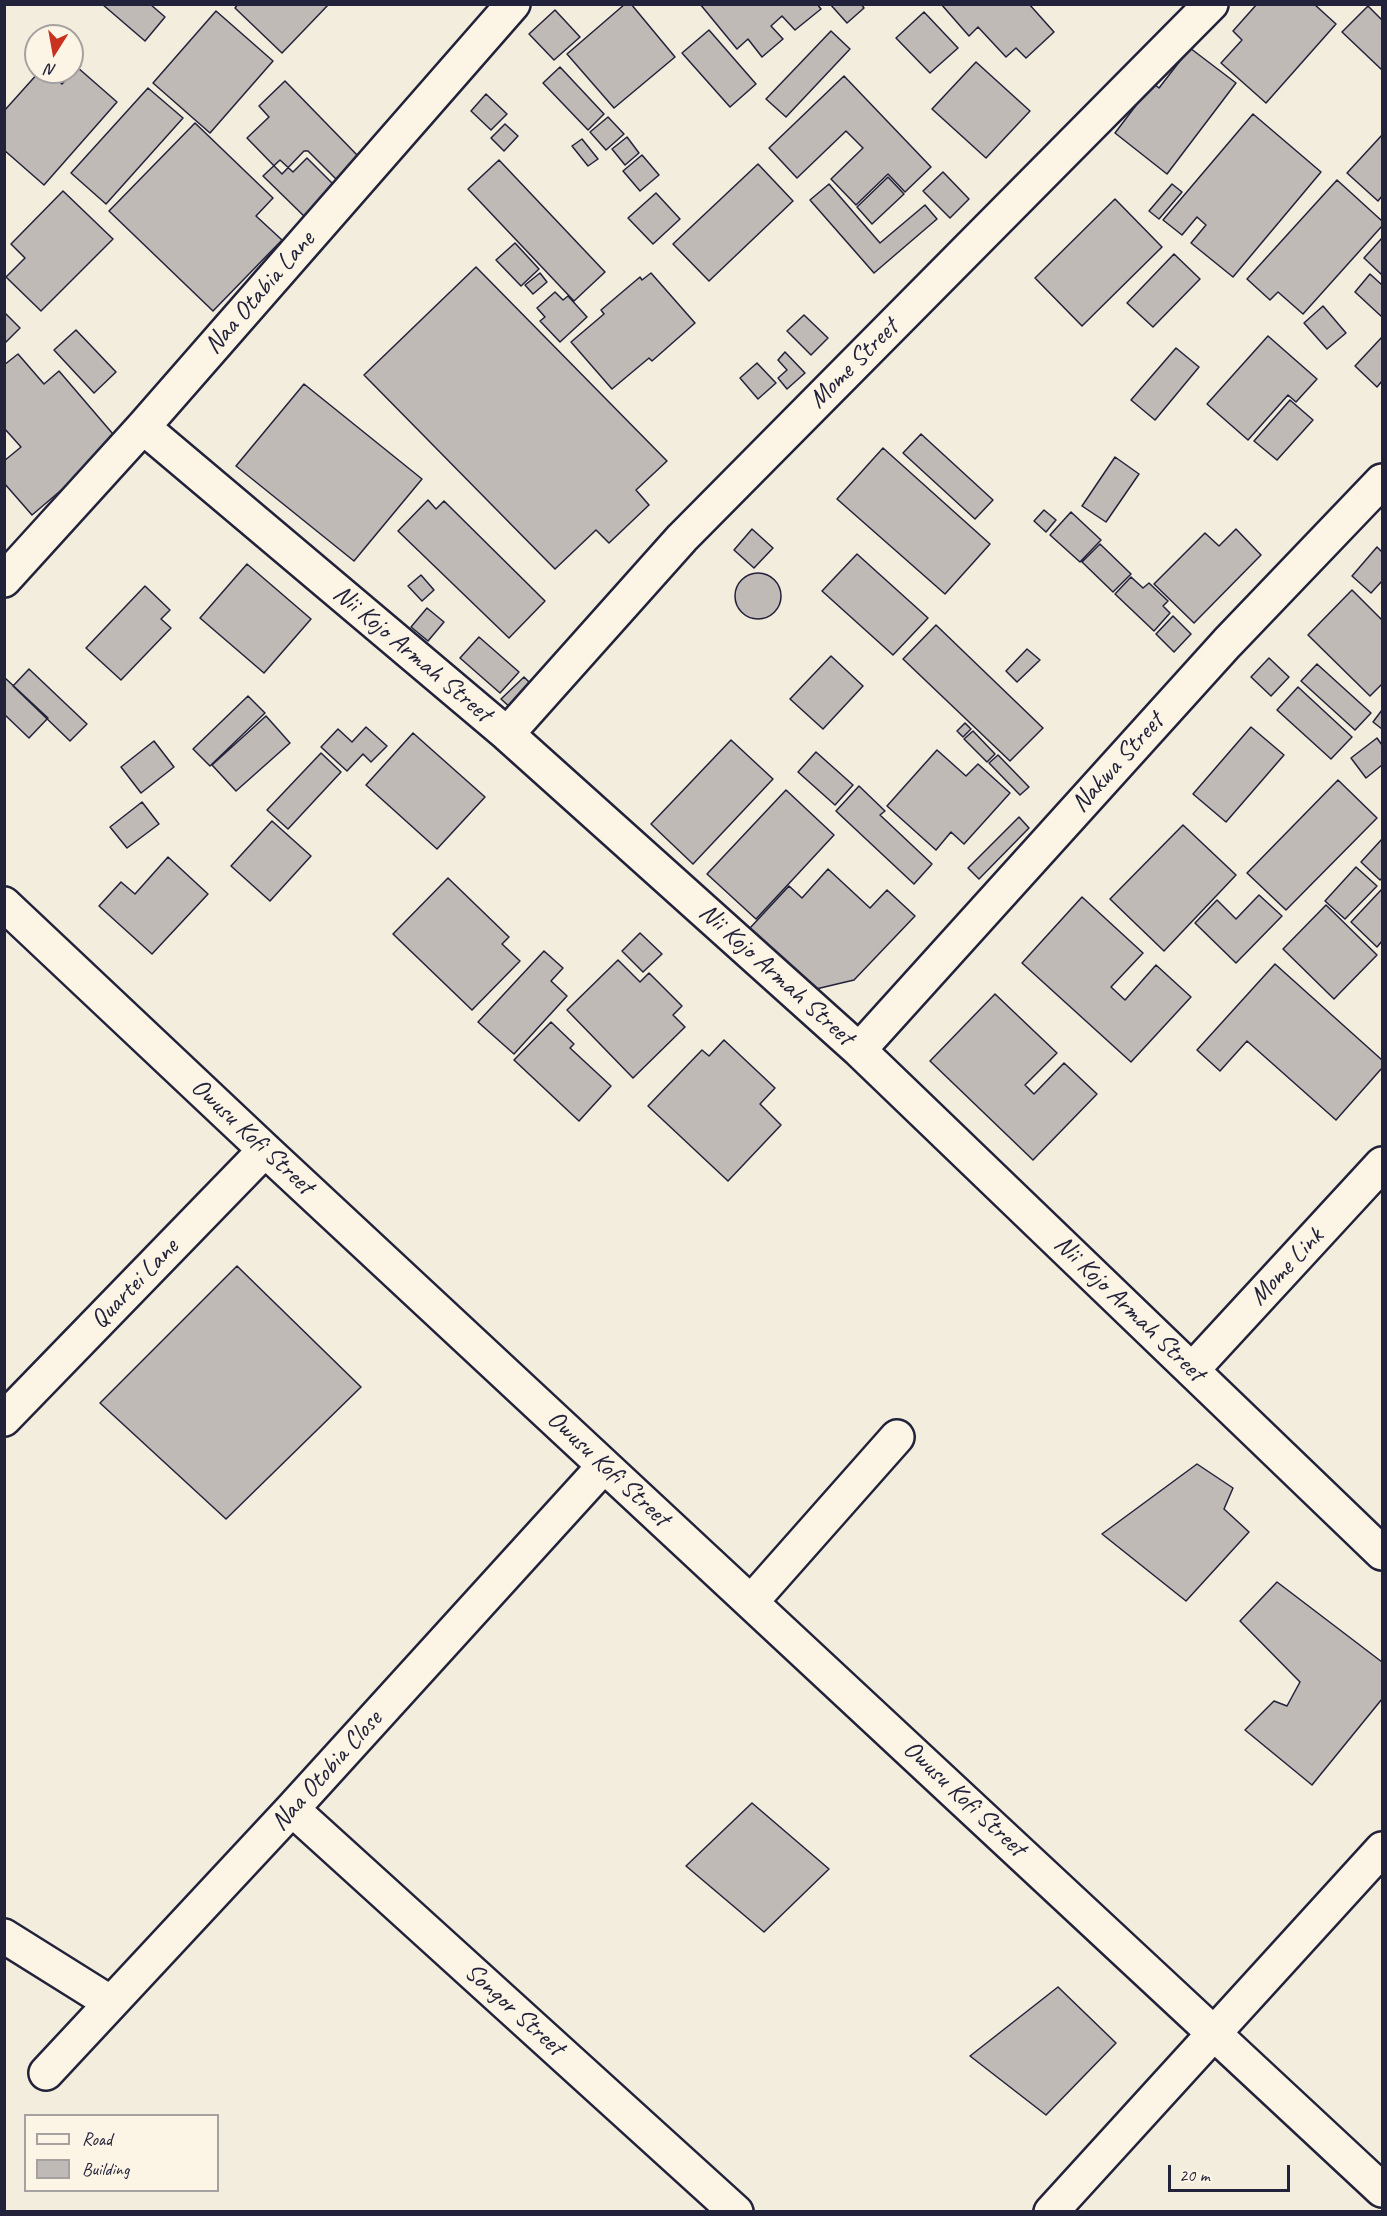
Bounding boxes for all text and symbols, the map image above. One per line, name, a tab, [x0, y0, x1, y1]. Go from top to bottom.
north arrow	[24, 24, 84, 84]
text: N	[44, 59, 58, 80]
street label: Naa Otabia Lane	[198, 225, 322, 361]
street label: Mome Street	[803, 313, 905, 415]
street label: Nii Kojo Armah Street	[326, 579, 498, 729]
street label: Nakwa Street	[1065, 707, 1171, 819]
street label: Nii Kojo Armah Street	[692, 897, 860, 1053]
street label: Owusu Kofi Street	[184, 1072, 320, 1202]
street label: Mome Link	[1243, 1222, 1331, 1312]
street label: Nii Kojo Armah Street	[1047, 1229, 1211, 1389]
street label: Quartei Lane	[84, 1232, 186, 1336]
street label: Owusu Kofi Street	[540, 1404, 676, 1534]
street label: Naa Otobia Close	[265, 1704, 389, 1838]
street label: Owusu Kofi Street	[896, 1734, 1032, 1864]
street label: Songor Street	[458, 1957, 570, 2063]
legend	[24, 2114, 219, 2192]
text: Road	[82, 2128, 112, 2150]
scale bar	[1171, 2153, 1292, 2191]
text: Building	[82, 2158, 129, 2180]
text: 20 m	[1179, 2164, 1210, 2186]

